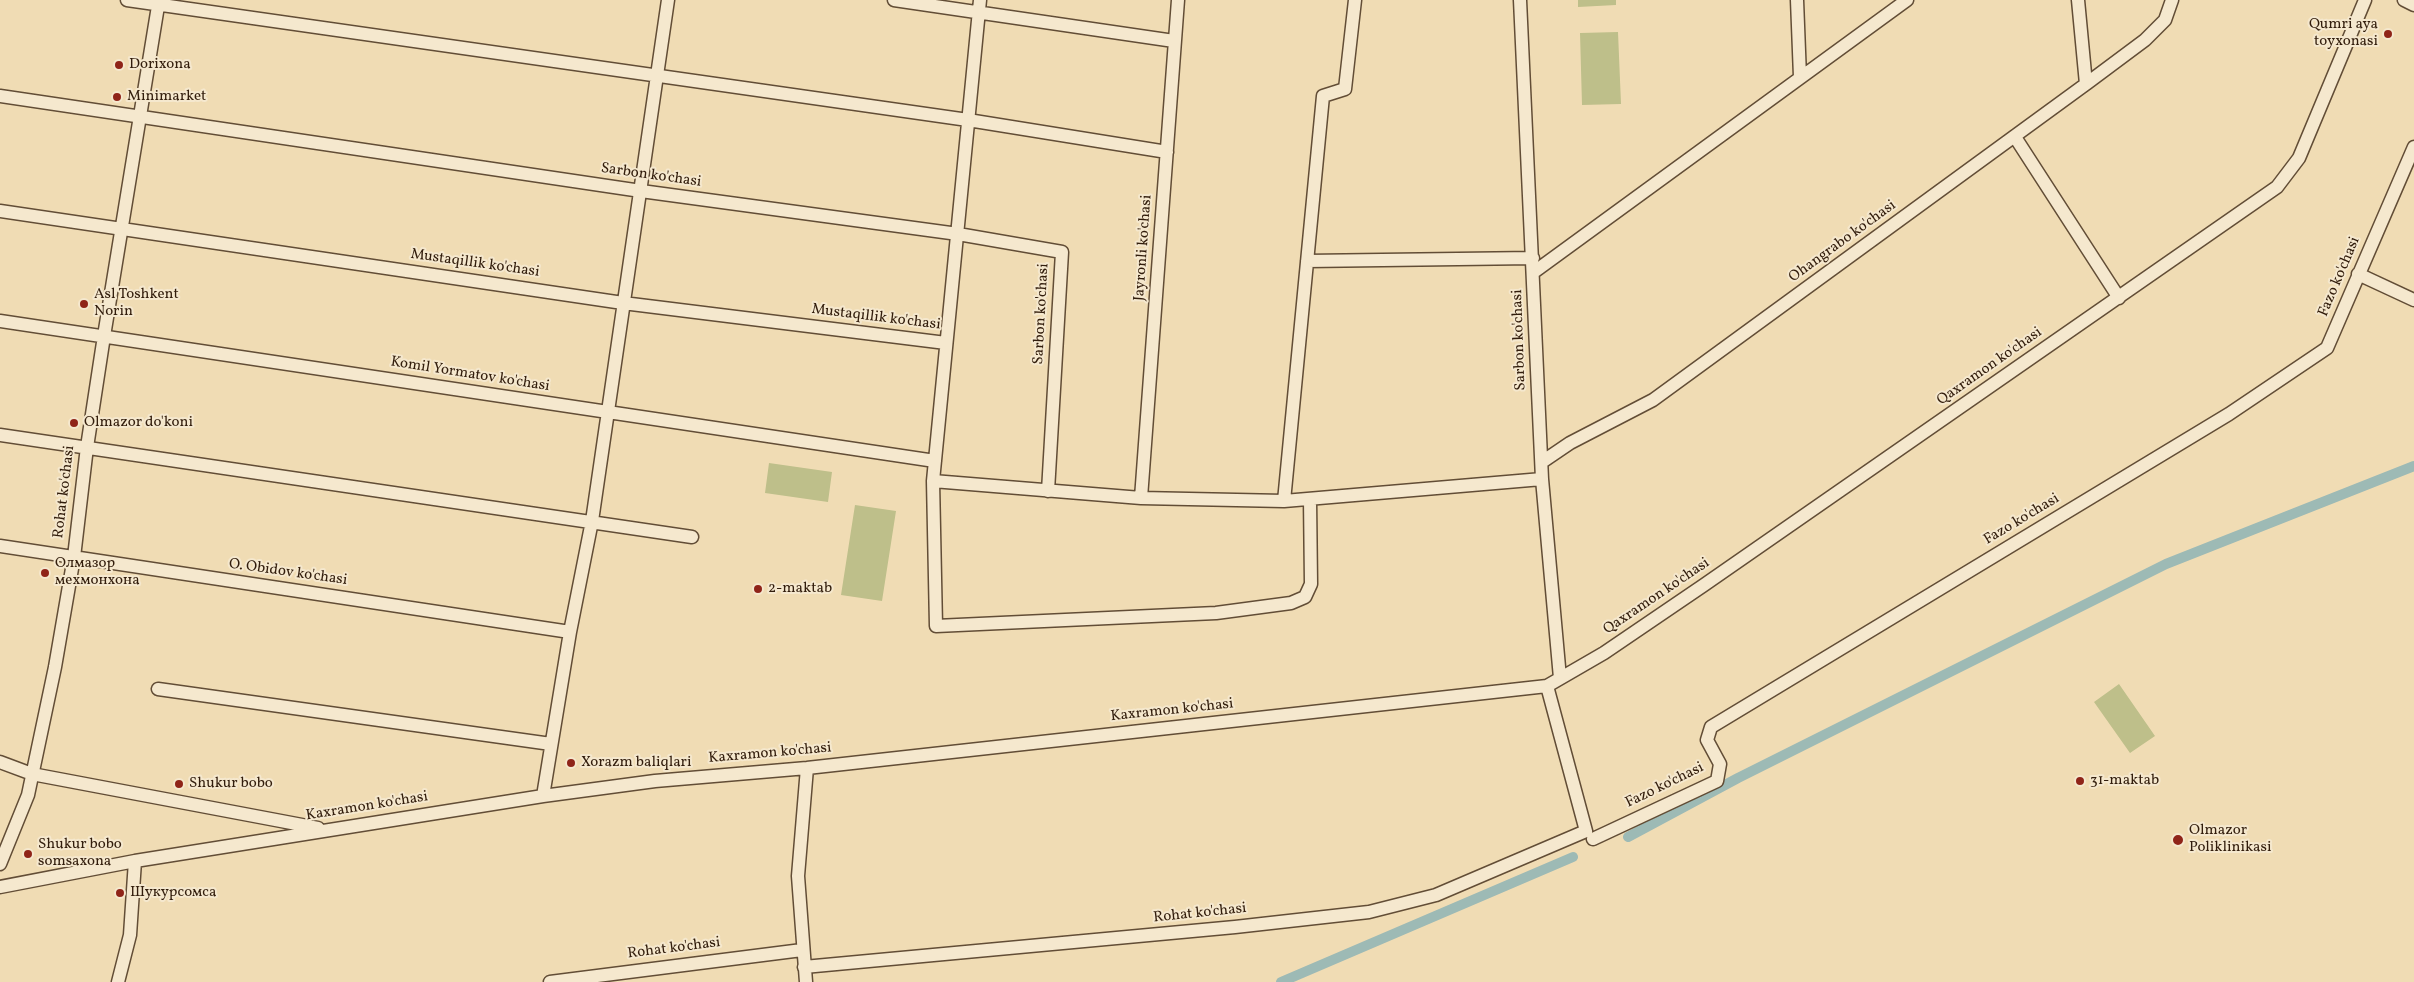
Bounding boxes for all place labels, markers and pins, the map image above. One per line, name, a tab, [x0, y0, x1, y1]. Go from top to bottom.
place label: Qumri aya toyxonasi	[2309, 16, 2378, 51]
marker: Qumri aya toyxonasi	[2382, 28, 2394, 40]
place label: Dorixona	[129, 56, 191, 74]
marker: Dorixona	[113, 59, 125, 71]
place label: Minimarket	[127, 88, 206, 106]
marker: Minimarket	[111, 91, 123, 103]
place label: Asl Toshkent Norin	[94, 286, 179, 321]
marker: Asl Toshkent Norin	[78, 298, 90, 310]
place label: Olmazor do'koni	[84, 414, 193, 432]
marker: Olmazor do'koni	[68, 417, 80, 429]
place label: Олмазор мехмонхона	[55, 555, 140, 590]
marker: Олмазор мехмонхона	[39, 567, 51, 579]
place label: 2-maktab	[768, 580, 832, 598]
marker: 2-maktab	[752, 583, 764, 595]
place label: Xorazm baliqlari	[581, 754, 691, 772]
marker: Xorazm baliqlari	[565, 757, 577, 769]
place label: 31-maktab	[2090, 772, 2159, 790]
place label: Shukur bobo	[189, 775, 273, 793]
marker: 31-maktab	[2074, 775, 2086, 787]
marker: Shukur bobo	[173, 778, 185, 790]
place label: Olmazor Poliklinikasi	[2189, 822, 2271, 857]
marker: Olmazor Poliklinikasi	[2171, 833, 2185, 847]
place label: Shukur bobo somsaxona	[38, 836, 122, 871]
marker: Shukur bobo somsaxona	[22, 848, 34, 860]
place label: Шукурсомса	[130, 884, 216, 902]
marker: Шукурсомса	[114, 887, 126, 899]

